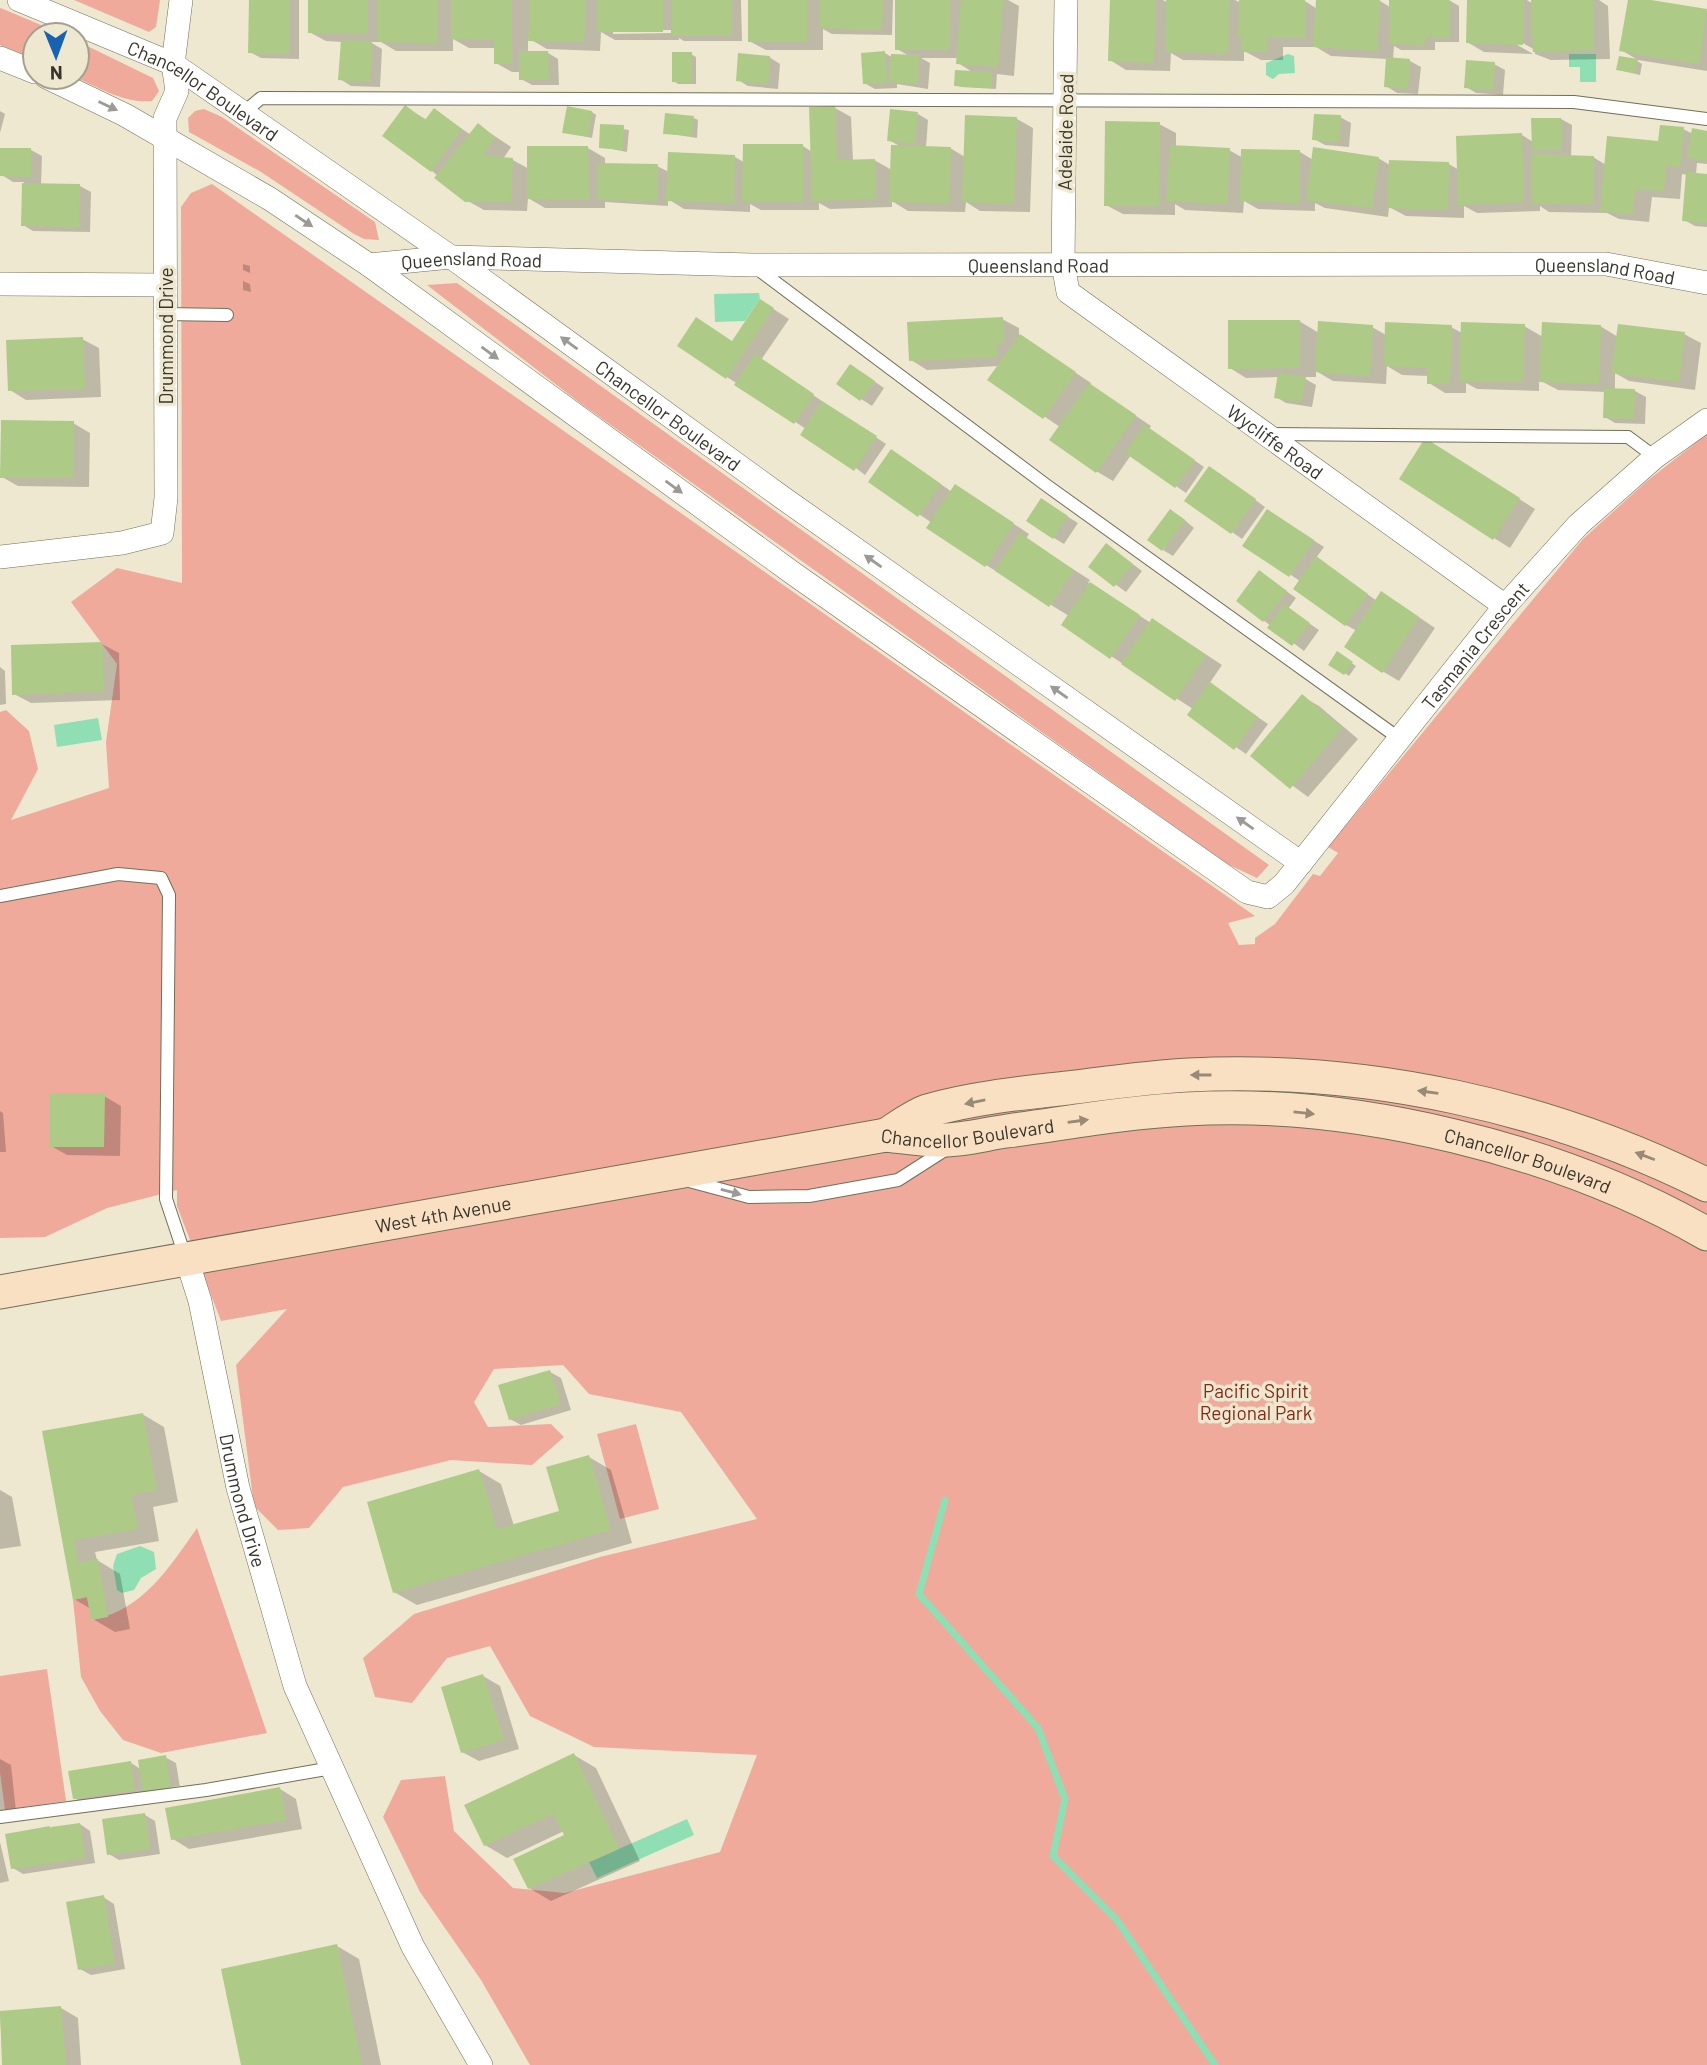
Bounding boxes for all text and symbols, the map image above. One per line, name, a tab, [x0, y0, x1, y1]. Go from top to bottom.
north arrow	[21, 21, 91, 91]
street label: Chancellor Boulevard	[125, 35, 283, 145]
text: N	[50, 62, 63, 85]
street label: Adelaide Road	[1052, 73, 1078, 191]
one-way arrow	[98, 101, 118, 112]
one-way arrow	[294, 215, 314, 228]
street label: Queensland Road	[400, 245, 543, 273]
street label: Queensland Road	[1535, 252, 1677, 288]
street label: Queensland Road	[968, 253, 1109, 276]
street label: Drummond Drive	[154, 267, 177, 405]
one-way arrow	[560, 336, 578, 350]
one-way arrow	[481, 346, 499, 360]
street label: Chancellor Boulevard	[591, 355, 746, 475]
street label: Wycliffe Road	[1223, 399, 1328, 483]
one-way arrow	[665, 479, 683, 493]
one-way arrow	[864, 555, 882, 569]
street label: Tasmania Crescent	[1416, 576, 1533, 714]
one-way arrow	[1050, 686, 1068, 700]
one-way arrow	[1236, 817, 1254, 831]
one-way arrow	[1190, 1069, 1212, 1081]
one-way arrow	[1416, 1086, 1438, 1097]
one-way arrow	[964, 1097, 986, 1108]
one-way arrow	[1294, 1108, 1316, 1119]
street label: Chancellor Boulevard	[880, 1113, 1055, 1152]
one-way arrow	[1067, 1116, 1089, 1127]
street label: Chancellor Boulevard	[1442, 1123, 1615, 1197]
one-way arrow	[1635, 1150, 1656, 1161]
one-way arrow	[720, 1187, 742, 1198]
street label: West 4th Avenue	[373, 1190, 513, 1237]
park label: Pacific Spirit Regional Park	[1200, 1379, 1312, 1424]
street label: Drummond Drive	[216, 1431, 272, 1570]

